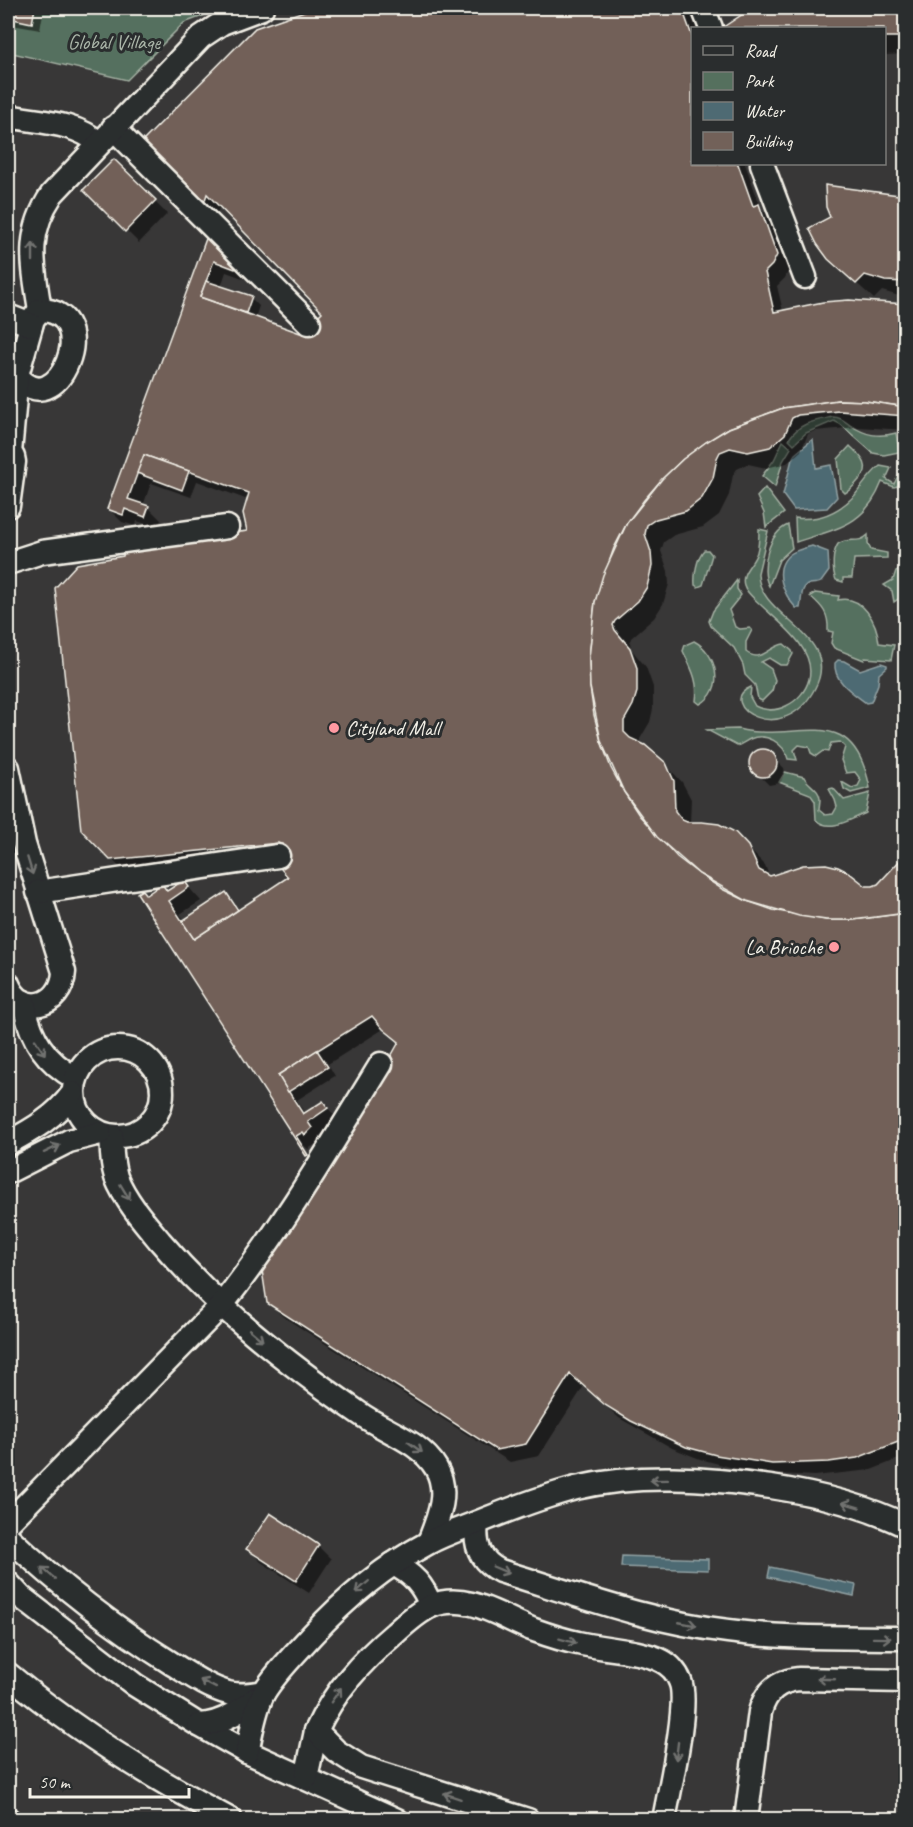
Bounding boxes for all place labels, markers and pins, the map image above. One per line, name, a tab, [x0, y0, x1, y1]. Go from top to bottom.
place label: Cityland Mall	[346, 715, 443, 741]
marker: Cityland Mall	[327, 721, 341, 735]
place label: La Brioche	[745, 934, 824, 960]
marker: La Brioche	[827, 940, 841, 954]

